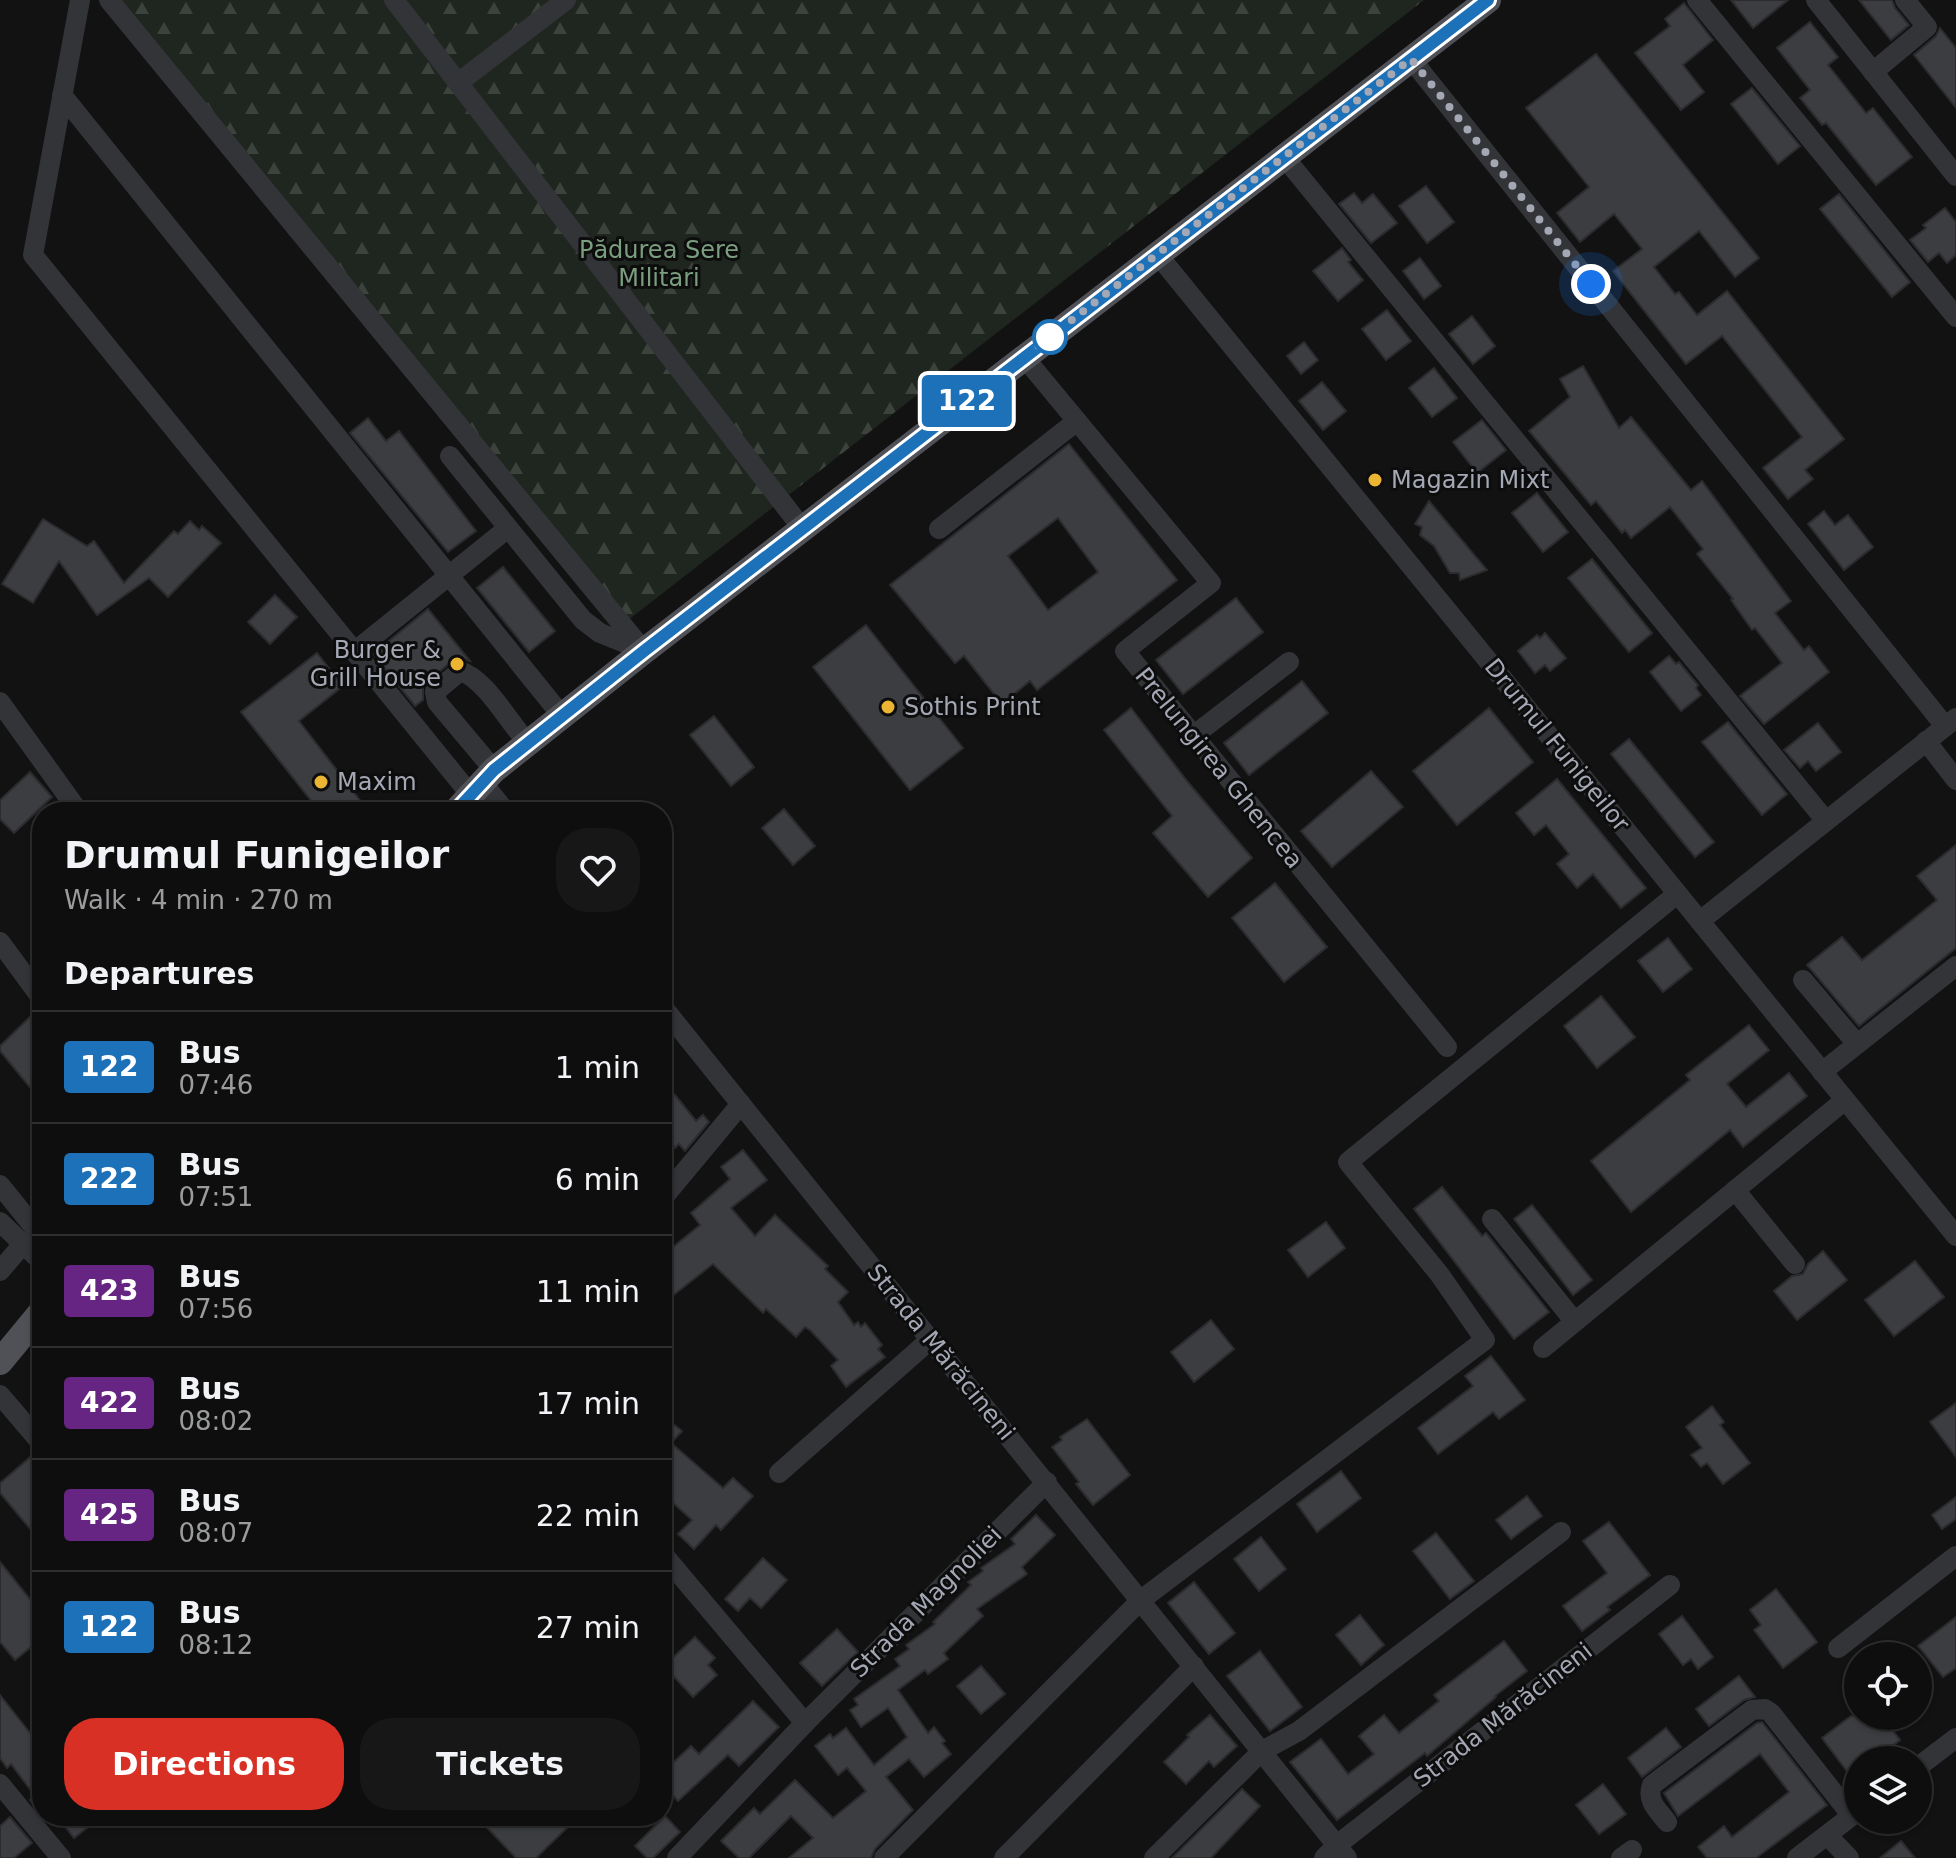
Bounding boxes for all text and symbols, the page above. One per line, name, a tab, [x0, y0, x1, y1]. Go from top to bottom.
park label: Pădurea Sere Militari	[579, 236, 739, 292]
your location	[1571, 264, 1611, 304]
unlabelled marker	[1033, 320, 1067, 354]
line badge: 122	[921, 375, 1013, 427]
text: 122	[938, 384, 996, 417]
place label: Magazin Mixt	[1391, 466, 1549, 494]
marker: Magazin Mixt	[1366, 471, 1384, 489]
place label: Burger & Grill House	[310, 636, 441, 692]
street label: Drumul Funigeilor	[1479, 653, 1635, 837]
marker: Burger & Grill House	[448, 655, 466, 673]
street label: Prelungirea Ghencea	[1129, 662, 1309, 874]
place label: Sothis Print	[904, 693, 1041, 721]
marker: Sothis Print	[879, 698, 897, 716]
place label: Maxim	[337, 768, 417, 796]
marker: Maxim	[312, 773, 330, 791]
button: heart	[556, 828, 640, 912]
text: Drumul Funigeilor	[64, 833, 449, 877]
text: Walk · 4 min · 270 m	[64, 885, 333, 915]
text: Departures	[64, 956, 254, 991]
text: Bus	[178, 1035, 241, 1070]
text: 122	[80, 1050, 138, 1083]
text: 1 min	[555, 1050, 640, 1085]
text: 07:46	[178, 1070, 253, 1100]
text: Bus	[178, 1147, 241, 1182]
text: 222	[80, 1162, 138, 1195]
text: 6 min	[555, 1162, 640, 1197]
text: 07:51	[178, 1182, 253, 1212]
street label: Strada Mărăcineni	[861, 1258, 1021, 1446]
text: Bus	[178, 1259, 241, 1294]
text: 423	[80, 1274, 138, 1307]
text: 11 min	[536, 1274, 640, 1309]
text: 07:56	[178, 1294, 253, 1324]
text: Bus	[178, 1371, 241, 1406]
text: 422	[80, 1386, 138, 1419]
text: 17 min	[536, 1386, 640, 1421]
text: 08:02	[178, 1406, 253, 1436]
text: Bus	[178, 1483, 241, 1518]
text: 425	[80, 1498, 138, 1531]
text: 22 min	[536, 1498, 640, 1533]
text: 08:07	[178, 1518, 253, 1548]
street label: Strada Magnoliei	[845, 1521, 1007, 1683]
text: Bus	[178, 1595, 241, 1630]
text: 122	[80, 1610, 138, 1643]
text: 27 min	[536, 1610, 640, 1645]
text: 08:12	[178, 1630, 253, 1660]
street label: Strada Mărăcineni	[1408, 1637, 1598, 1793]
map controls	[1844, 1642, 1932, 1834]
button: locate	[1844, 1642, 1932, 1730]
button: Directions	[64, 1718, 344, 1810]
button: Tickets	[360, 1718, 640, 1810]
button: layers	[1844, 1746, 1932, 1834]

